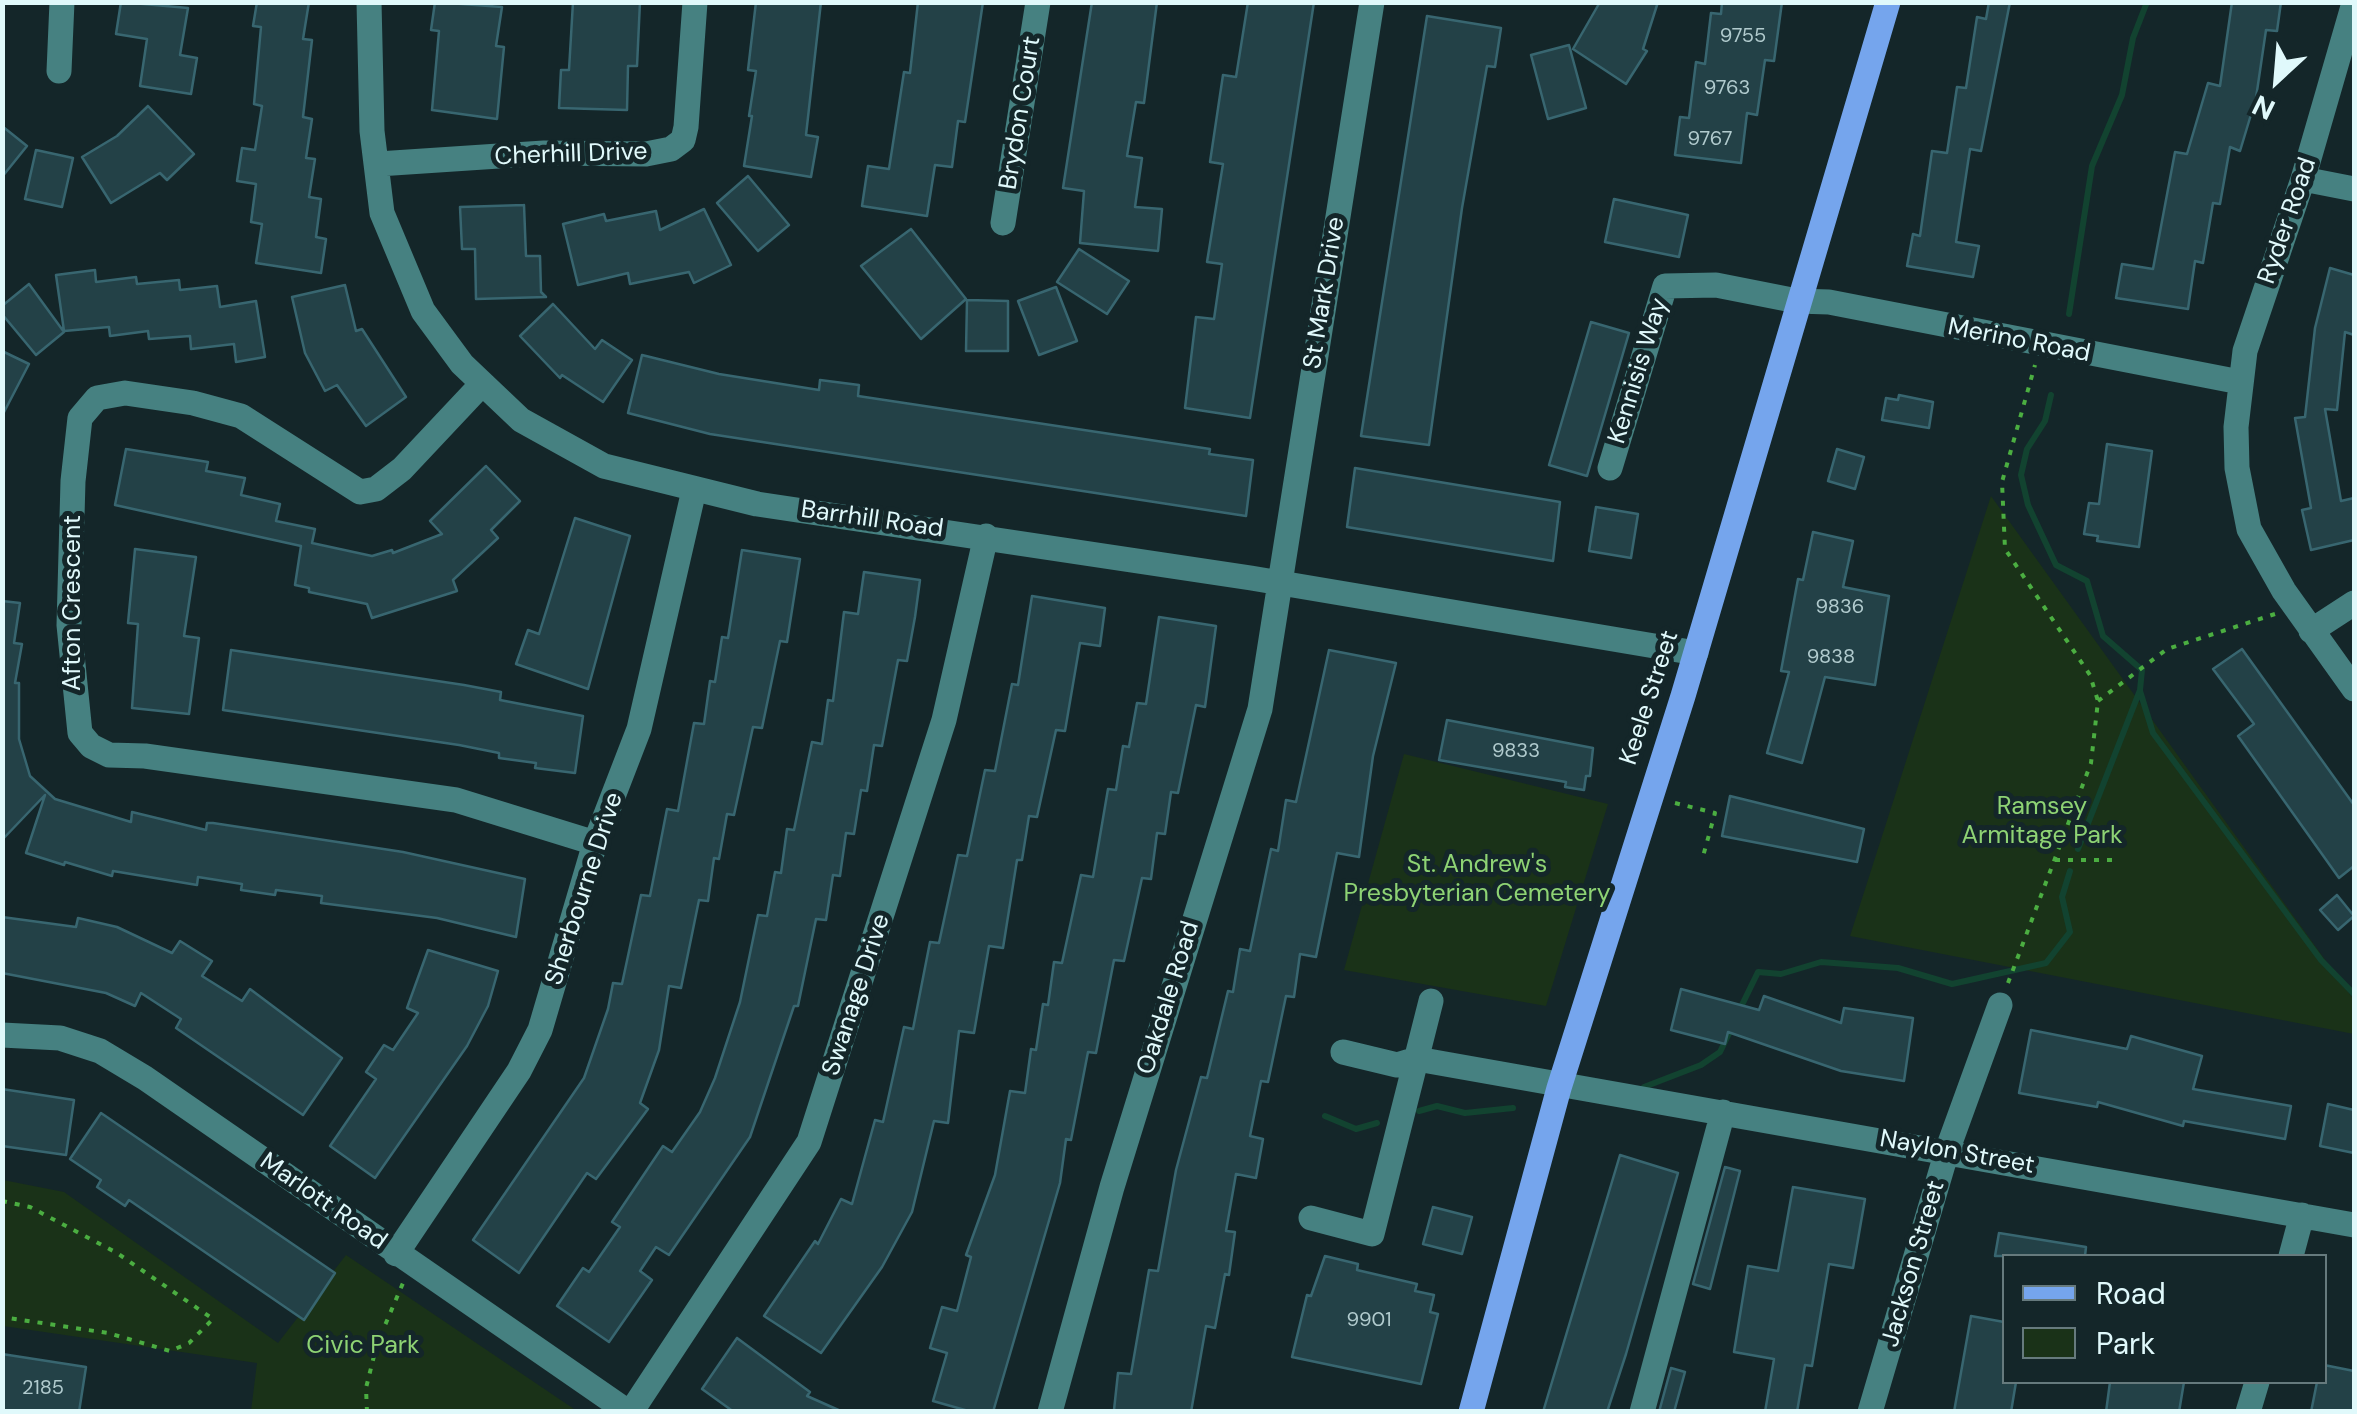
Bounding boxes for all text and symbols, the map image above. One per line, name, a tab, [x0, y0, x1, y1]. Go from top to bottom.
house number: 9755	[1720, 25, 1766, 49]
north arrow	[2227, 30, 2327, 130]
street label: Brydon Court	[994, 34, 1048, 192]
house number: 9763	[1704, 77, 1750, 101]
text: N	[2246, 86, 2281, 129]
house number: 9767	[1688, 128, 1732, 152]
street label: Cherhill Drive	[494, 137, 648, 173]
street label: Ryder Road	[2252, 154, 2324, 288]
street label: St Mark Drive	[1298, 215, 1352, 371]
street label: Kennisis Way	[1603, 295, 1675, 447]
street label: Merino Road	[1945, 312, 2093, 370]
street label: Barrhill Road	[799, 495, 945, 545]
street label: Afton Crescent	[58, 515, 88, 691]
house number: 9836	[1816, 596, 1864, 620]
street label: Keele Street	[1614, 627, 1686, 769]
house number: 9838	[1807, 646, 1855, 670]
house number: 9833	[1492, 740, 1540, 764]
street label: Sherbourne Drive	[540, 789, 630, 989]
park label: Ramsey Armitage Park	[1961, 792, 2123, 851]
park label: St. Andrew's Presbyterian Cemetery	[1343, 850, 1611, 909]
street label: Swanage Drive	[817, 910, 897, 1080]
street label: Oakdale Road	[1131, 918, 1207, 1078]
street label: Naylon Street	[1877, 1125, 2037, 1181]
street label: Marlott Road	[254, 1147, 392, 1257]
street label: Jackson Street	[1876, 1177, 1952, 1351]
legend	[2002, 1254, 2327, 1384]
text: Road	[2096, 1274, 2166, 1313]
house number: 9901	[1346, 1309, 1392, 1333]
text: Park	[2096, 1324, 2155, 1363]
park label: Civic Park	[306, 1331, 420, 1361]
house number: 2185	[22, 1377, 64, 1401]

